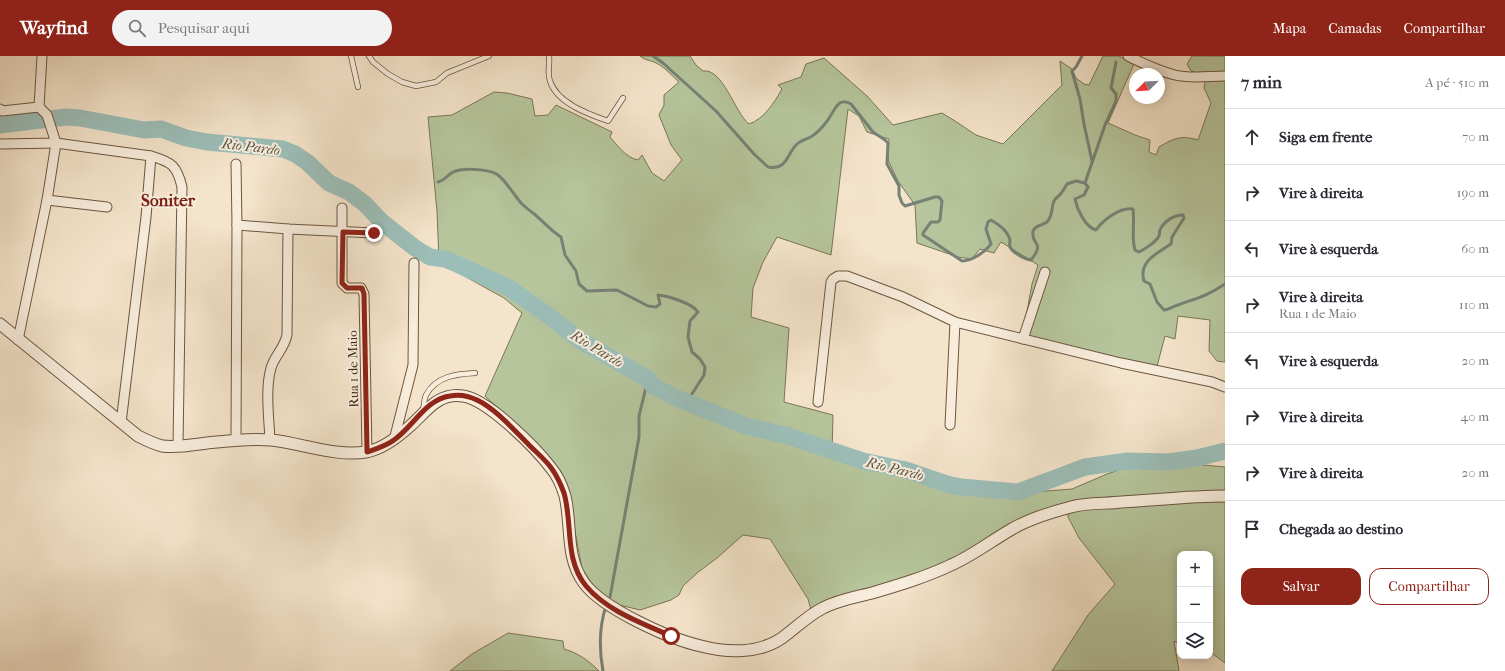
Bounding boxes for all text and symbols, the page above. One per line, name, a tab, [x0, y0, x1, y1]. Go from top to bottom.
search box	[112, 10, 392, 46]
text: Wayfind	[20, 17, 88, 39]
icon: search	[126, 17, 148, 39]
text: Pesquisar aqui	[158, 19, 250, 37]
text: Mapa	[1273, 20, 1306, 37]
text: Camadas	[1328, 20, 1382, 37]
text: Compartilhar	[1404, 20, 1485, 37]
north arrow	[1129, 68, 1165, 104]
text: 7 min	[1241, 72, 1282, 92]
text: A pé · 510 m	[1425, 75, 1489, 90]
icon: ahead	[1241, 126, 1263, 148]
text: Siga em frente	[1279, 128, 1372, 146]
text: 70 m	[1462, 129, 1489, 144]
water label: Rio Pardo	[220, 135, 281, 159]
icon: right	[1241, 182, 1263, 204]
text: Vire à direita	[1279, 184, 1363, 202]
text: 190 m	[1457, 185, 1489, 200]
district label: Soniter	[141, 190, 196, 210]
route end	[365, 224, 383, 242]
icon: left	[1241, 238, 1263, 260]
text: Vire à esquerda	[1279, 240, 1378, 258]
text: 60 m	[1461, 241, 1489, 256]
text: Vire à direita	[1279, 288, 1363, 306]
icon: right	[1241, 294, 1263, 316]
text: 110 m	[1459, 297, 1489, 312]
text: Rua 1 de Maio	[1279, 306, 1356, 321]
water label: Rio Pardo	[567, 326, 626, 371]
street label: Rua 1 de Maio	[345, 330, 361, 408]
icon: left	[1241, 350, 1263, 372]
text: Vire à esquerda	[1279, 352, 1378, 370]
text: 20 m	[1462, 353, 1489, 368]
icon: right	[1241, 406, 1263, 428]
text: Vire à direita	[1279, 408, 1363, 426]
text: 40 m	[1461, 409, 1489, 424]
water label: Rio Pardo	[864, 453, 925, 484]
icon: right	[1241, 462, 1263, 484]
text: Vire à direita	[1279, 464, 1363, 482]
text: 20 m	[1462, 465, 1489, 480]
icon: arrive	[1241, 518, 1263, 540]
text: Chegada ao destino	[1279, 520, 1403, 538]
map controls	[1177, 551, 1213, 659]
button: +	[1177, 551, 1213, 587]
button: Salvar	[1241, 568, 1361, 605]
button: Compartilhar	[1369, 568, 1489, 605]
button: −	[1177, 587, 1213, 623]
button: layers	[1177, 623, 1213, 659]
route start	[662, 627, 680, 645]

